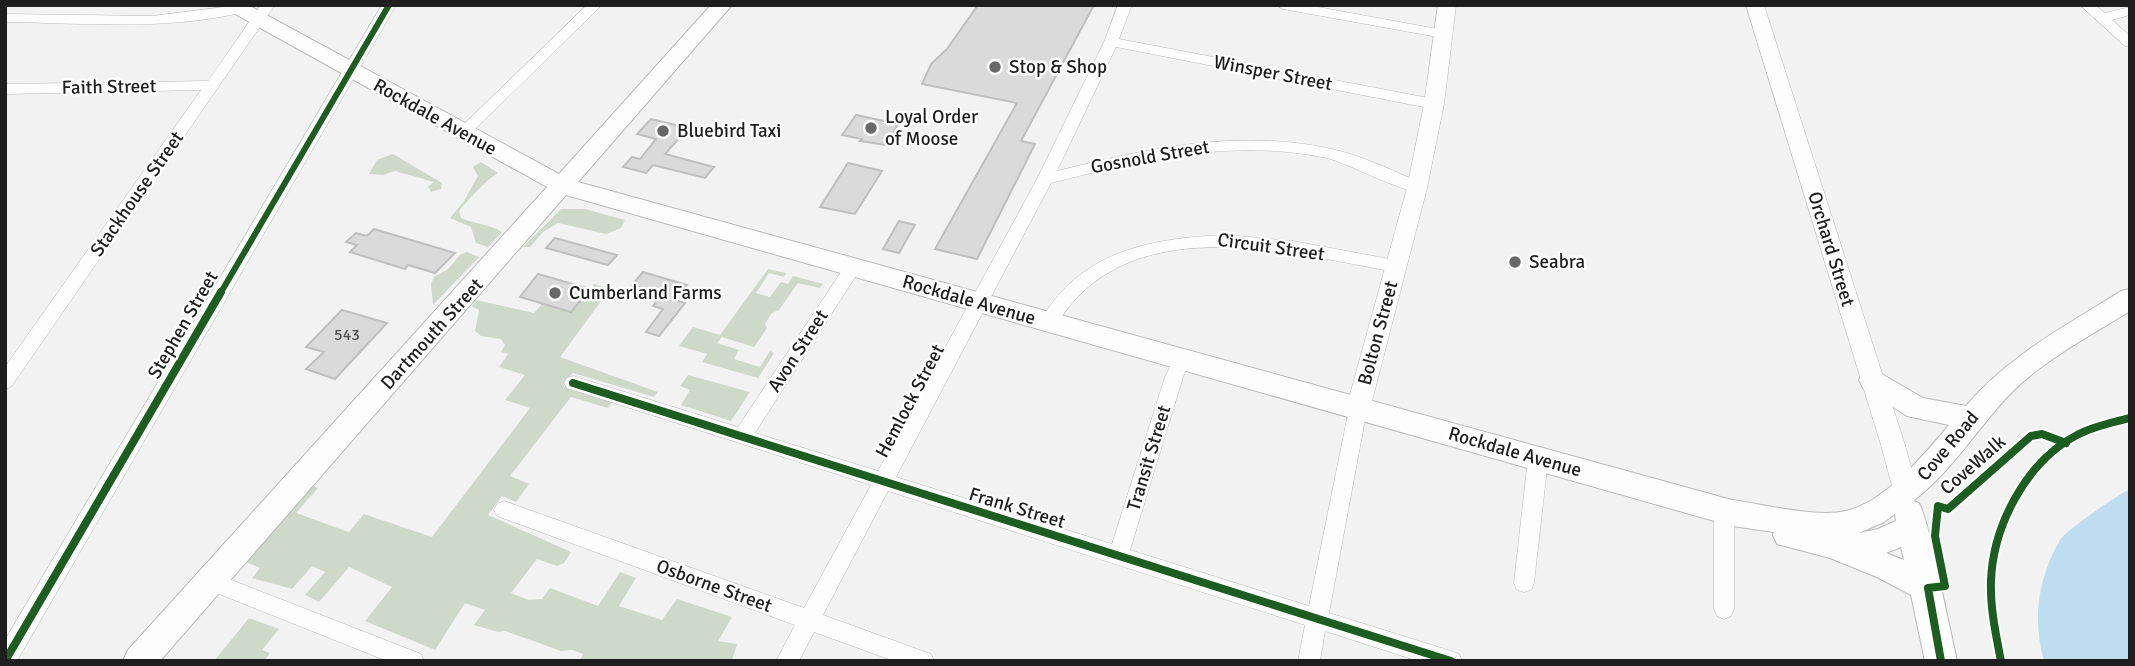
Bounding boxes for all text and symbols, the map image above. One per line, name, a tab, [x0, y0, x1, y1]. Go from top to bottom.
street label: Winsper Street	[1212, 50, 1335, 96]
place label: Stop & Shop	[1009, 55, 1107, 79]
marker: Stop & Shop	[987, 59, 1003, 75]
street label: Rockdale Avenue	[369, 73, 501, 161]
street label: Faith Street	[61, 74, 157, 100]
place label: Loyal Order of Moose	[885, 105, 978, 151]
place label: Bluebird Taxi	[677, 119, 782, 143]
marker: Loyal Order of Moose	[863, 120, 879, 136]
marker: Bluebird Taxi	[655, 123, 671, 139]
street label: Stackhouse Street	[85, 126, 189, 261]
street label: Gosnold Street	[1089, 135, 1211, 179]
street label: Orchard Street	[1802, 189, 1860, 310]
street label: Circuit Street	[1216, 228, 1326, 266]
place label: Seabra	[1529, 250, 1585, 274]
marker: Seabra	[1507, 254, 1523, 270]
street label: Stephen Street	[142, 267, 224, 383]
street label: Rockdale Avenue	[900, 270, 1038, 330]
street label: Dartmouth Street	[376, 273, 489, 395]
street label: Bolton Street	[1353, 278, 1404, 388]
place label: Cumberland Farms	[569, 281, 722, 305]
marker: Cumberland Farms	[547, 285, 563, 301]
street label: Avon Street	[762, 305, 834, 397]
house number: 543	[334, 325, 360, 345]
street label: Hemlock Street	[870, 340, 950, 462]
street label: Transit Street	[1122, 402, 1177, 514]
street label: Cove Road	[1912, 406, 1984, 486]
street label: Rockdale Avenue	[1446, 422, 1584, 482]
street label: CoveWalk	[1935, 430, 2011, 500]
street label: Frank Street	[966, 482, 1068, 534]
street label: Osborne Street	[653, 554, 775, 618]

